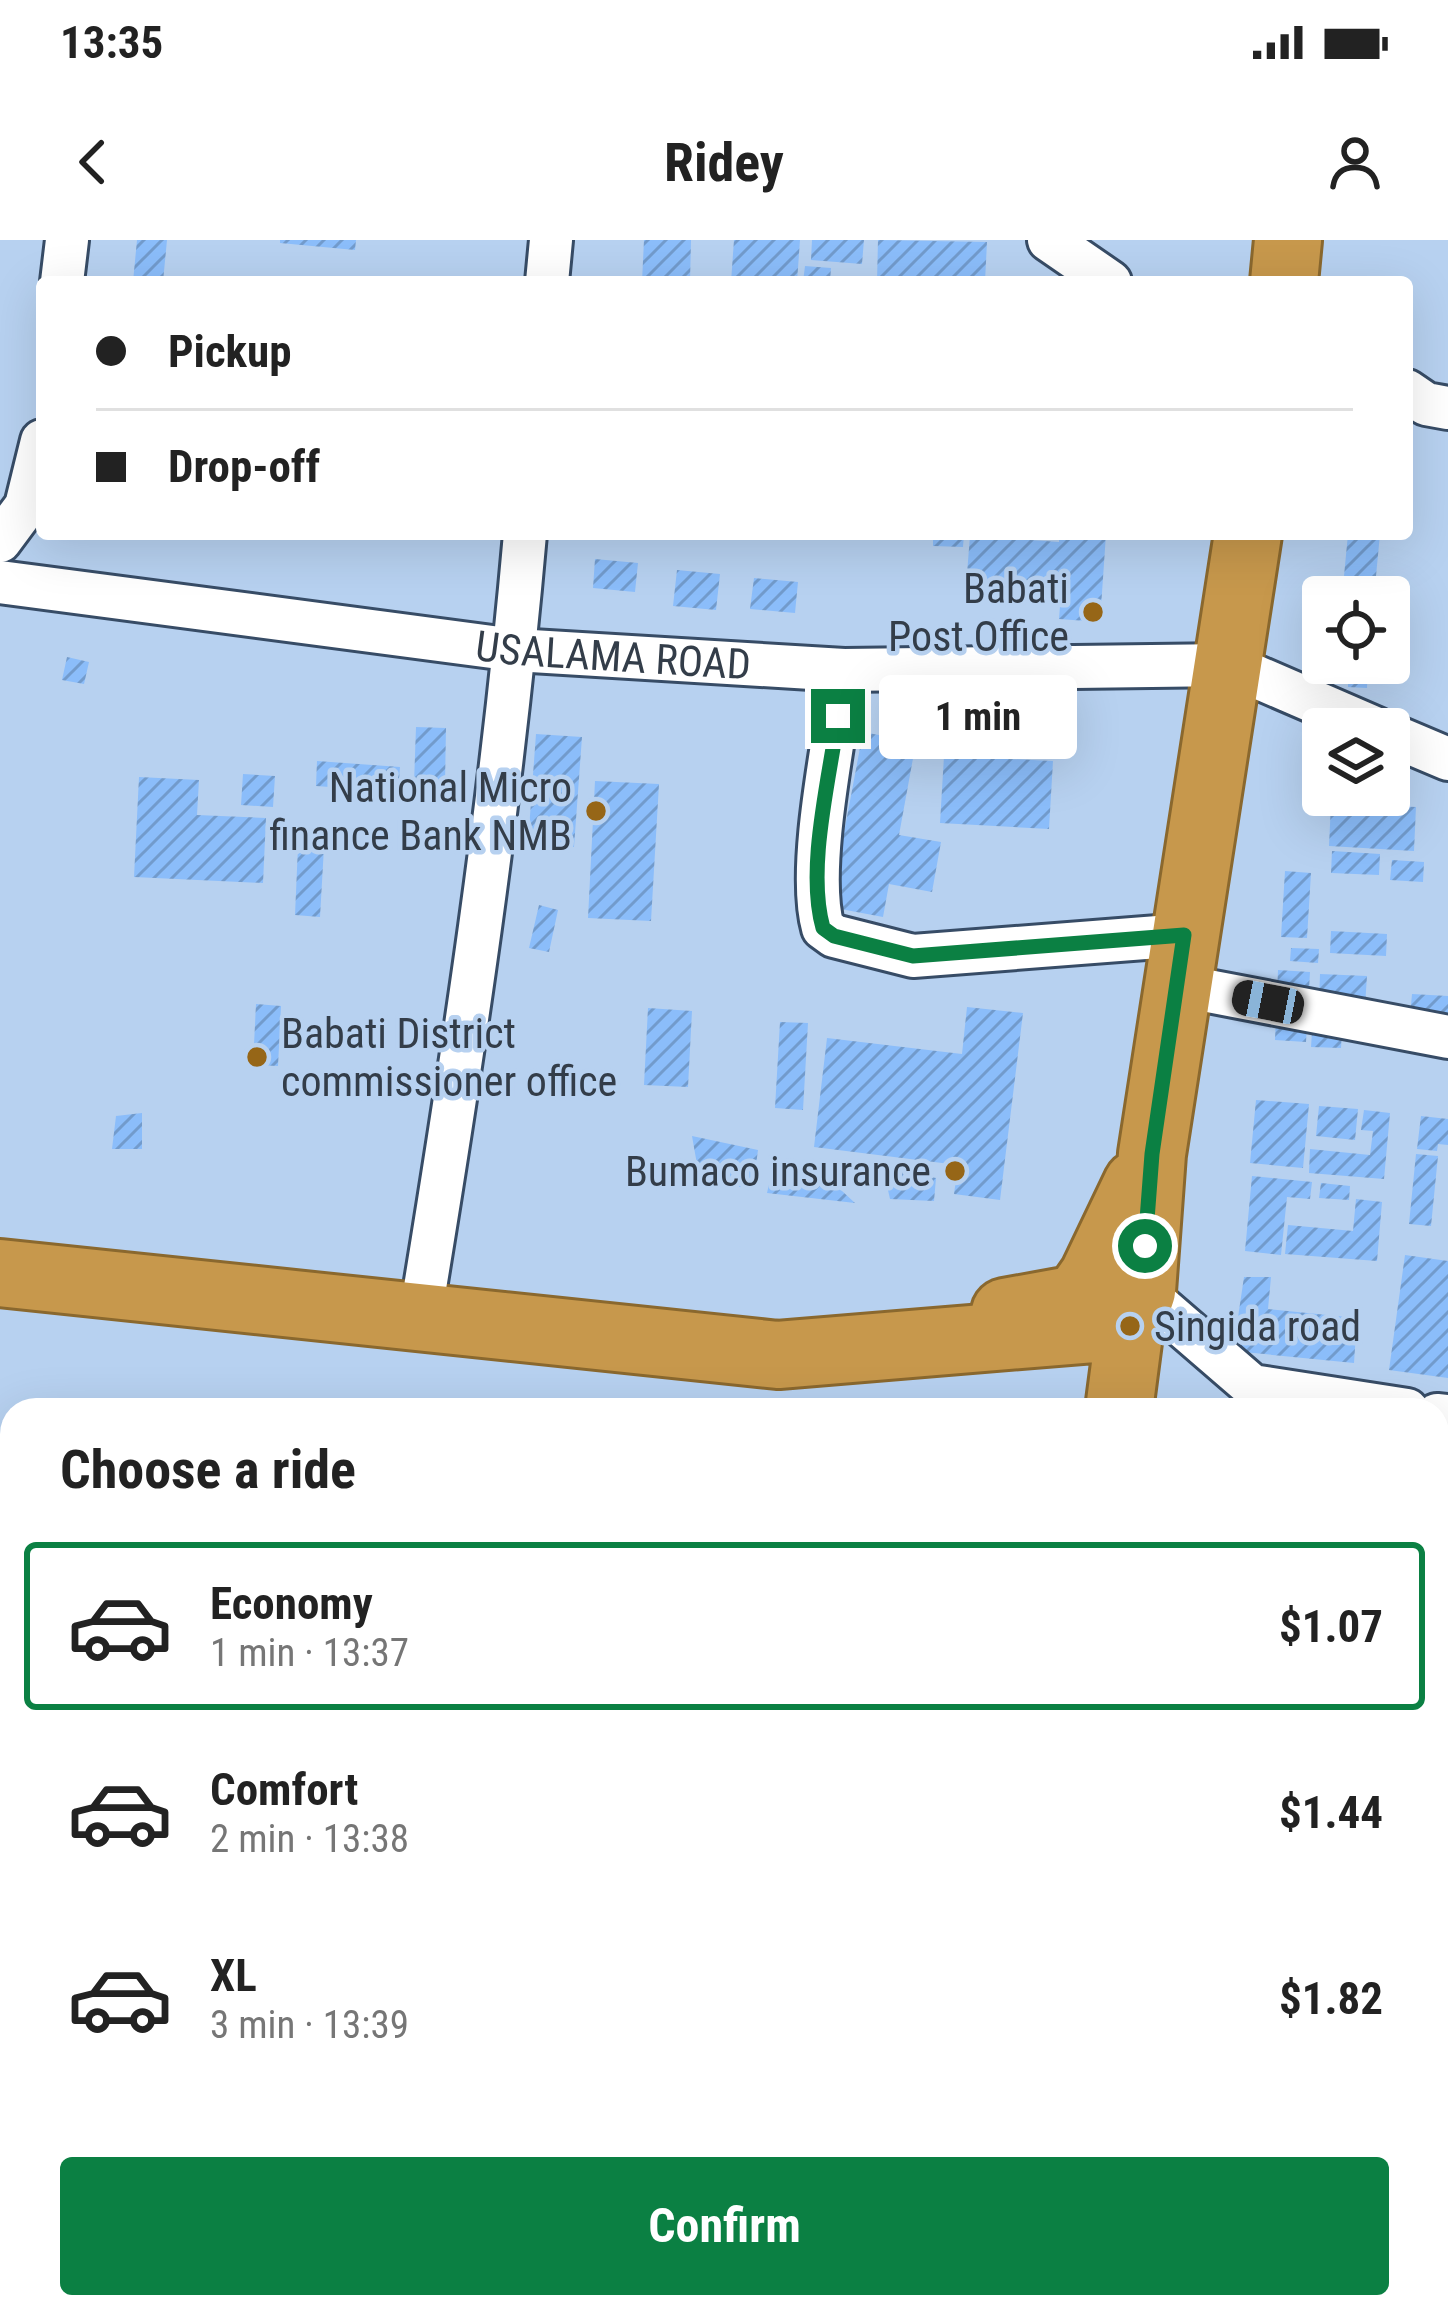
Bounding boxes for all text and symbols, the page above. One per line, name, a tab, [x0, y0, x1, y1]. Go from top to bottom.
text: 13:35	[60, 16, 163, 69]
icon: back	[60, 129, 126, 195]
icon: person	[1322, 129, 1388, 195]
text: Ridey	[664, 131, 784, 194]
text: Pickup	[168, 325, 292, 378]
text: Drop-off	[168, 440, 320, 493]
place label: Babati Post Office	[888, 564, 1069, 661]
map controls	[1302, 576, 1410, 816]
button: locate	[1302, 576, 1410, 684]
marker: Babati Post Office	[1080, 599, 1106, 625]
street label: USALAMA ROAD	[473, 621, 752, 689]
callout: 1 min	[880, 674, 1078, 758]
route end	[811, 689, 865, 743]
text: 1 min	[935, 694, 1021, 740]
button: layers	[1302, 708, 1410, 816]
place label: National Micro finance Bank NMB	[269, 763, 572, 860]
marker: National Micro finance Bank NMB	[583, 798, 609, 824]
car	[1229, 977, 1307, 1027]
place label: Babati District commissioner office	[281, 1009, 617, 1106]
marker: Babati District commissioner office	[244, 1044, 270, 1070]
place label: Bumaco insurance	[625, 1147, 931, 1196]
marker: Bumaco insurance	[942, 1158, 968, 1184]
route start	[1118, 1219, 1172, 1273]
place label: Singida road	[1154, 1302, 1361, 1351]
marker: Singida road	[1117, 1313, 1143, 1339]
text: Choose a ride	[60, 1438, 356, 1501]
icon: car	[66, 1572, 174, 1680]
text: Economy	[210, 1577, 373, 1630]
text: $1.07	[1279, 1600, 1383, 1653]
text: 1 min · 13:37	[210, 1630, 409, 1676]
icon: car	[66, 1758, 174, 1866]
text: Comfort	[210, 1763, 358, 1816]
text: $1.44	[1279, 1786, 1383, 1839]
text: 2 min · 13:38	[210, 1816, 409, 1862]
icon: car	[66, 1944, 174, 2052]
text: XL	[210, 1949, 257, 2002]
text: $1.82	[1279, 1972, 1383, 2025]
text: 3 min · 13:39	[210, 2002, 409, 2048]
button: Confirm	[60, 2157, 1389, 2295]

